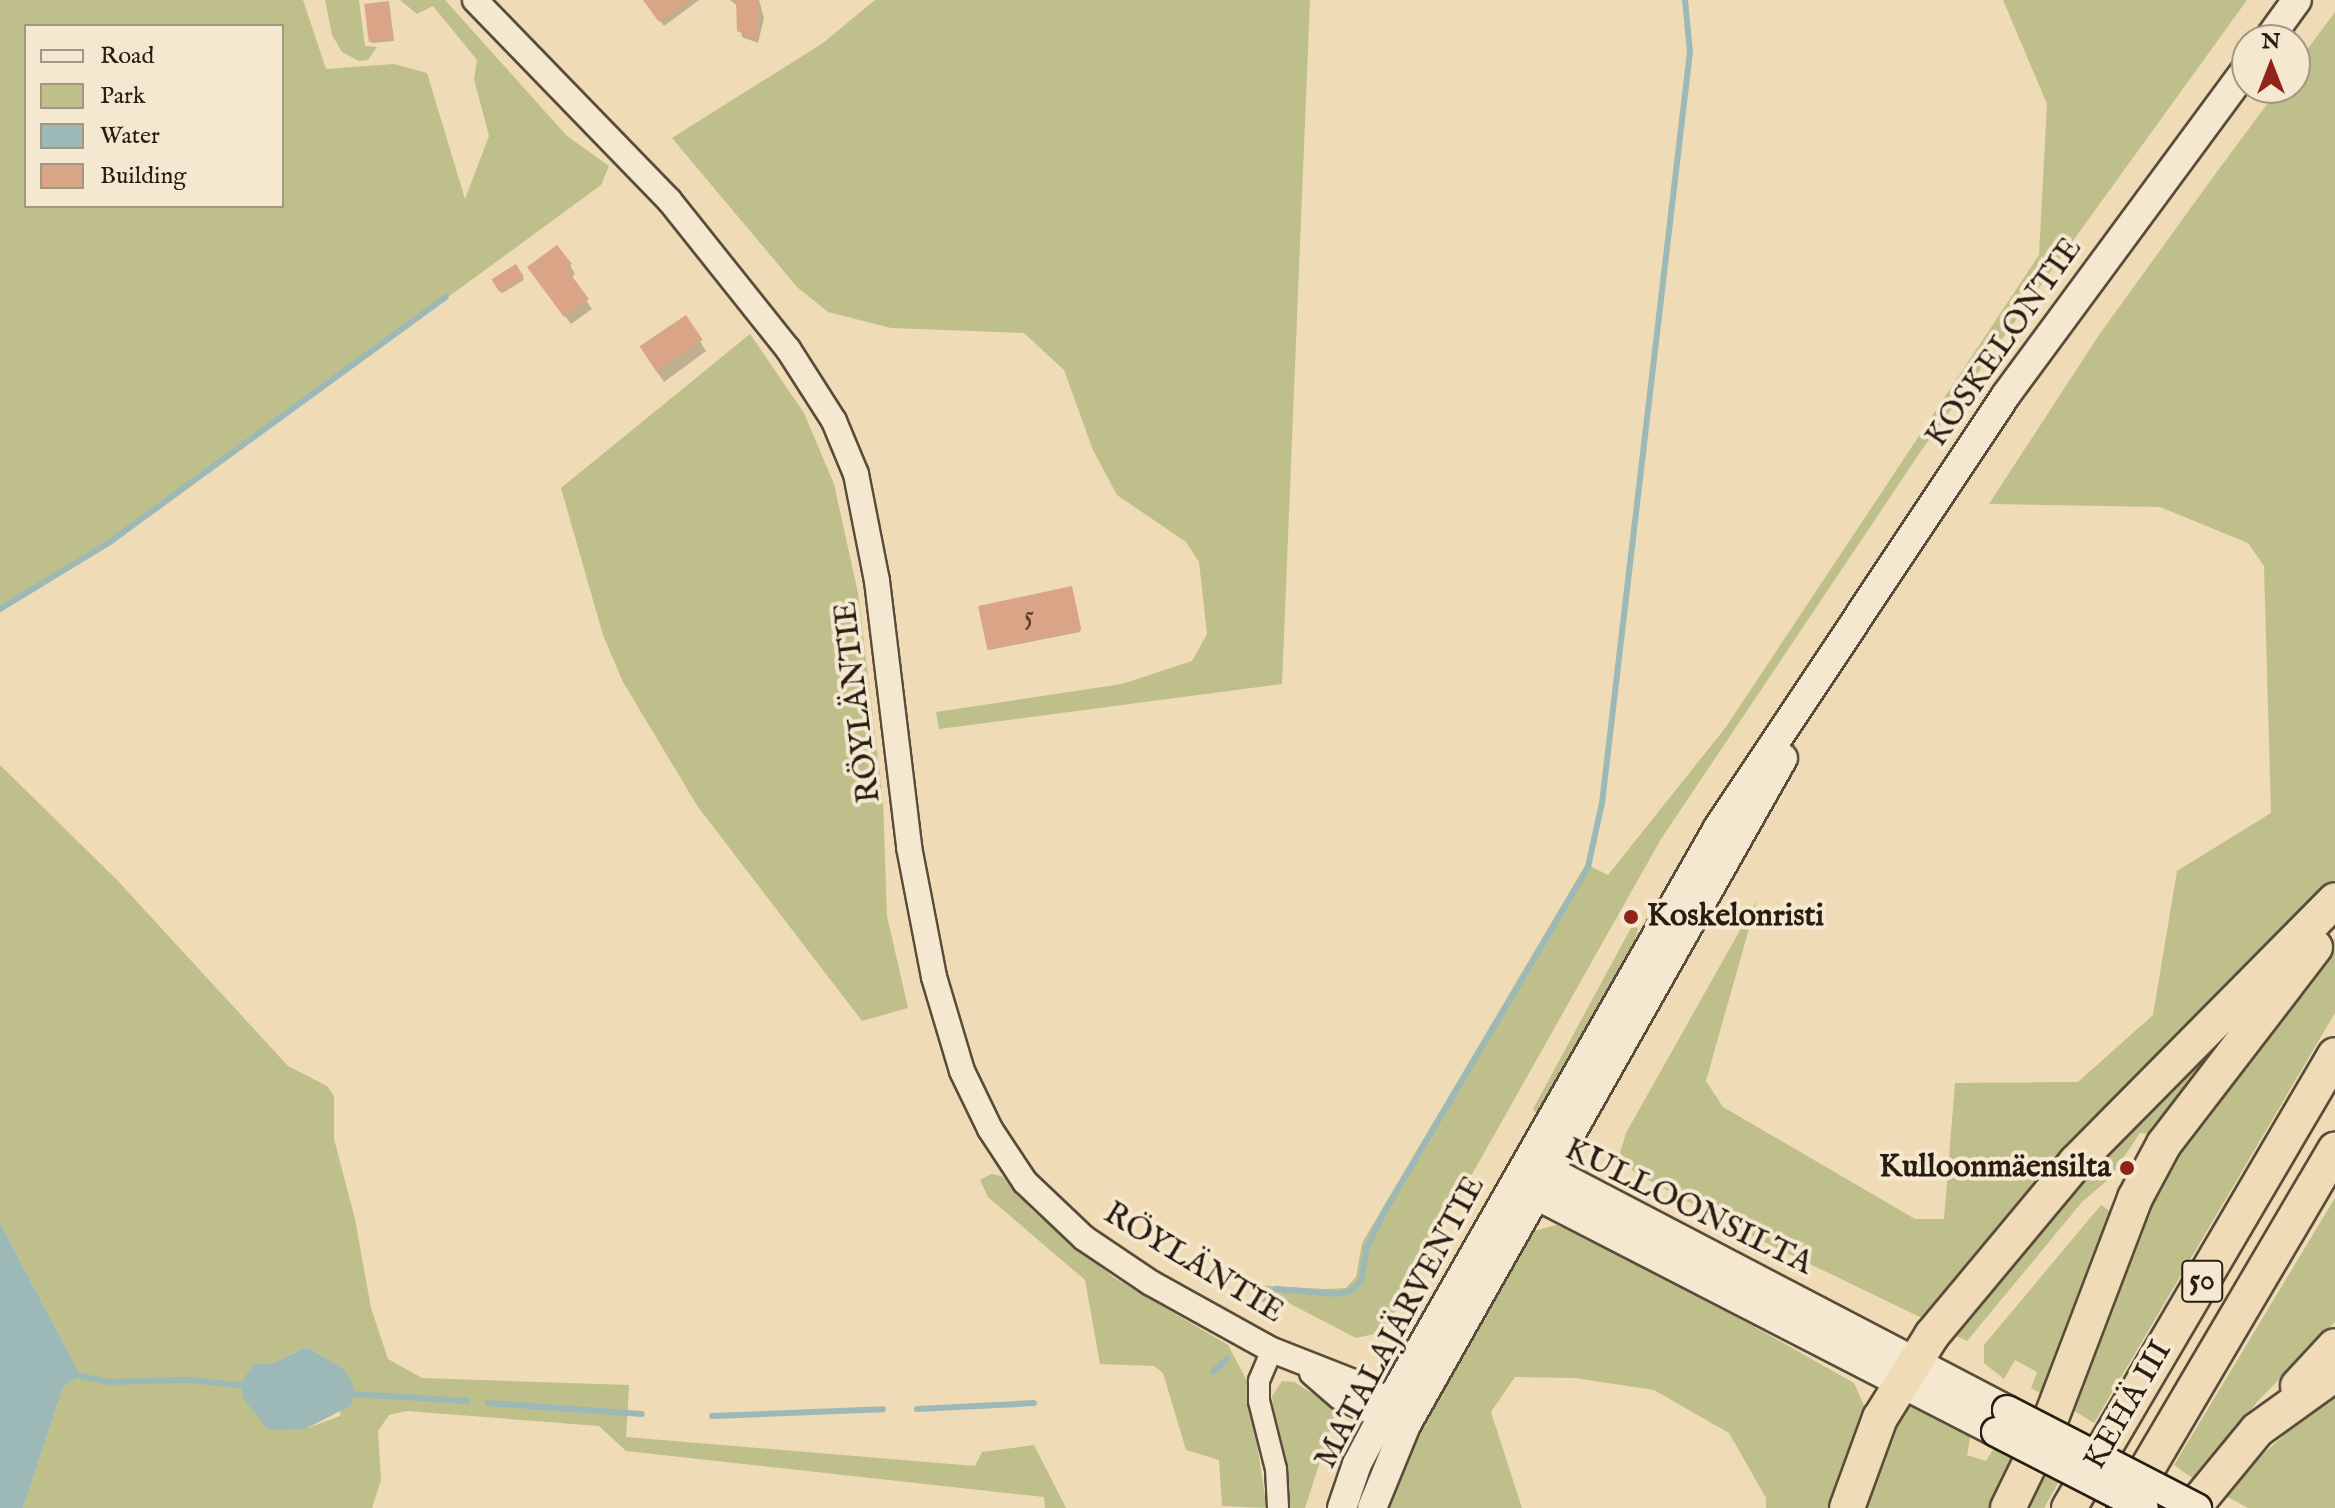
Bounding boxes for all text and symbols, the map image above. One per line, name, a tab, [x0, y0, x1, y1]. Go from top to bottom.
legend	[24, 24, 284, 208]
north arrow	[2231, 24, 2311, 104]
text: N	[2261, 28, 2281, 56]
text: Road	[100, 41, 154, 72]
text: Park	[100, 81, 146, 112]
text: Water	[100, 121, 160, 152]
text: Building	[100, 161, 186, 192]
street label: KOSKELONTIE	[1919, 231, 2091, 455]
street label: RÖYLÄNTIE	[828, 599, 890, 805]
house number: 5	[1024, 600, 1034, 634]
place label: Koskelonristi	[1647, 898, 1824, 936]
marker: Koskelonristi	[1622, 908, 1640, 926]
street label: KULLOONSILTA	[1558, 1131, 1818, 1285]
place label: Kulloonmäensilta	[1879, 1149, 2111, 1187]
marker: Kulloonmäensilta	[2118, 1159, 2136, 1177]
street label: MATALAJÄRVENTIE	[1308, 1170, 1494, 1476]
street label: RÖYLÄNTIE	[1096, 1195, 1290, 1333]
road number: 50	[2180, 1255, 2224, 1307]
street label: KEHÄ III	[2077, 1335, 2181, 1477]

